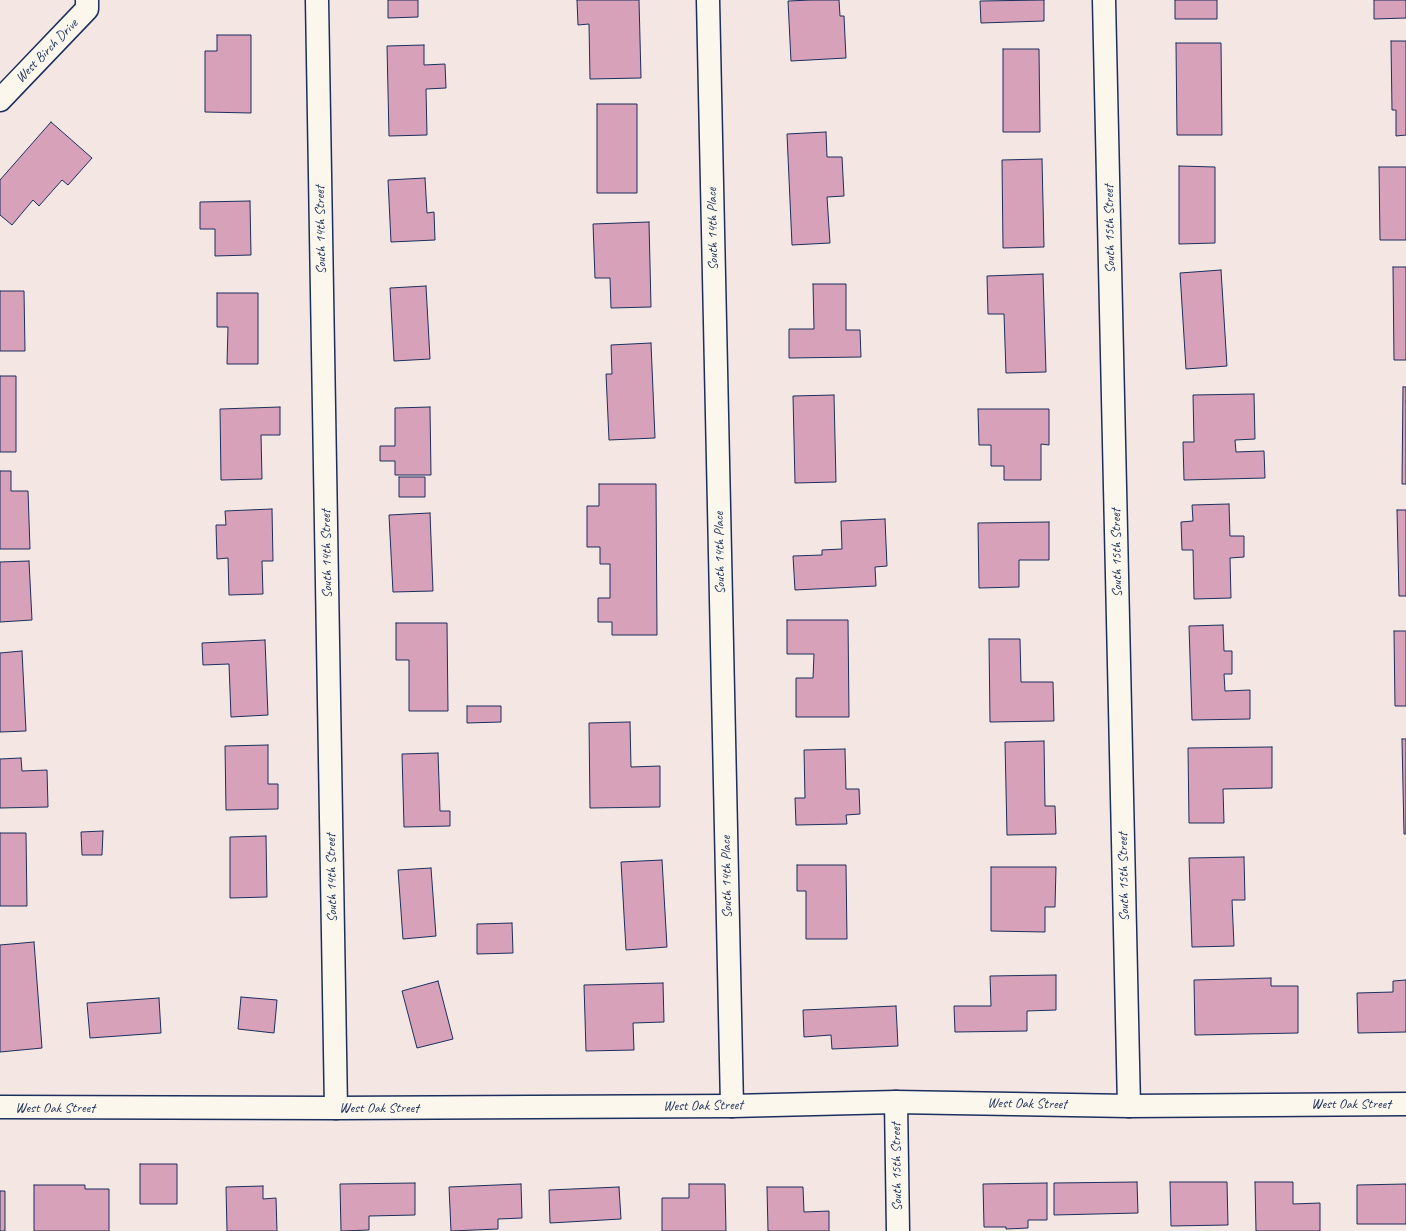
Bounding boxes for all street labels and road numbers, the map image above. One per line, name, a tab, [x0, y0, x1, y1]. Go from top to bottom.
street label: West Birch Drive	[12, 16, 82, 86]
street label: South 15th Street	[1101, 185, 1119, 273]
street label: South 14th Street	[312, 186, 330, 274]
street label: South 14th Place	[704, 187, 722, 271]
street label: South 15th Street	[1108, 509, 1126, 597]
street label: South 14th Street	[318, 510, 336, 598]
street label: South 14th Place	[711, 511, 729, 595]
street label: South 15th Street	[1115, 833, 1133, 921]
street label: South 14th Street	[323, 834, 341, 922]
street label: South 14th Place	[718, 835, 736, 919]
street label: West Oak Street	[987, 1095, 1067, 1113]
street label: West Oak Street	[1311, 1096, 1391, 1112]
street label: West Oak Street	[663, 1097, 743, 1115]
street label: West Oak Street	[15, 1100, 95, 1116]
street label: West Oak Street	[339, 1100, 419, 1116]
street label: South 15th Street	[888, 1123, 906, 1211]

